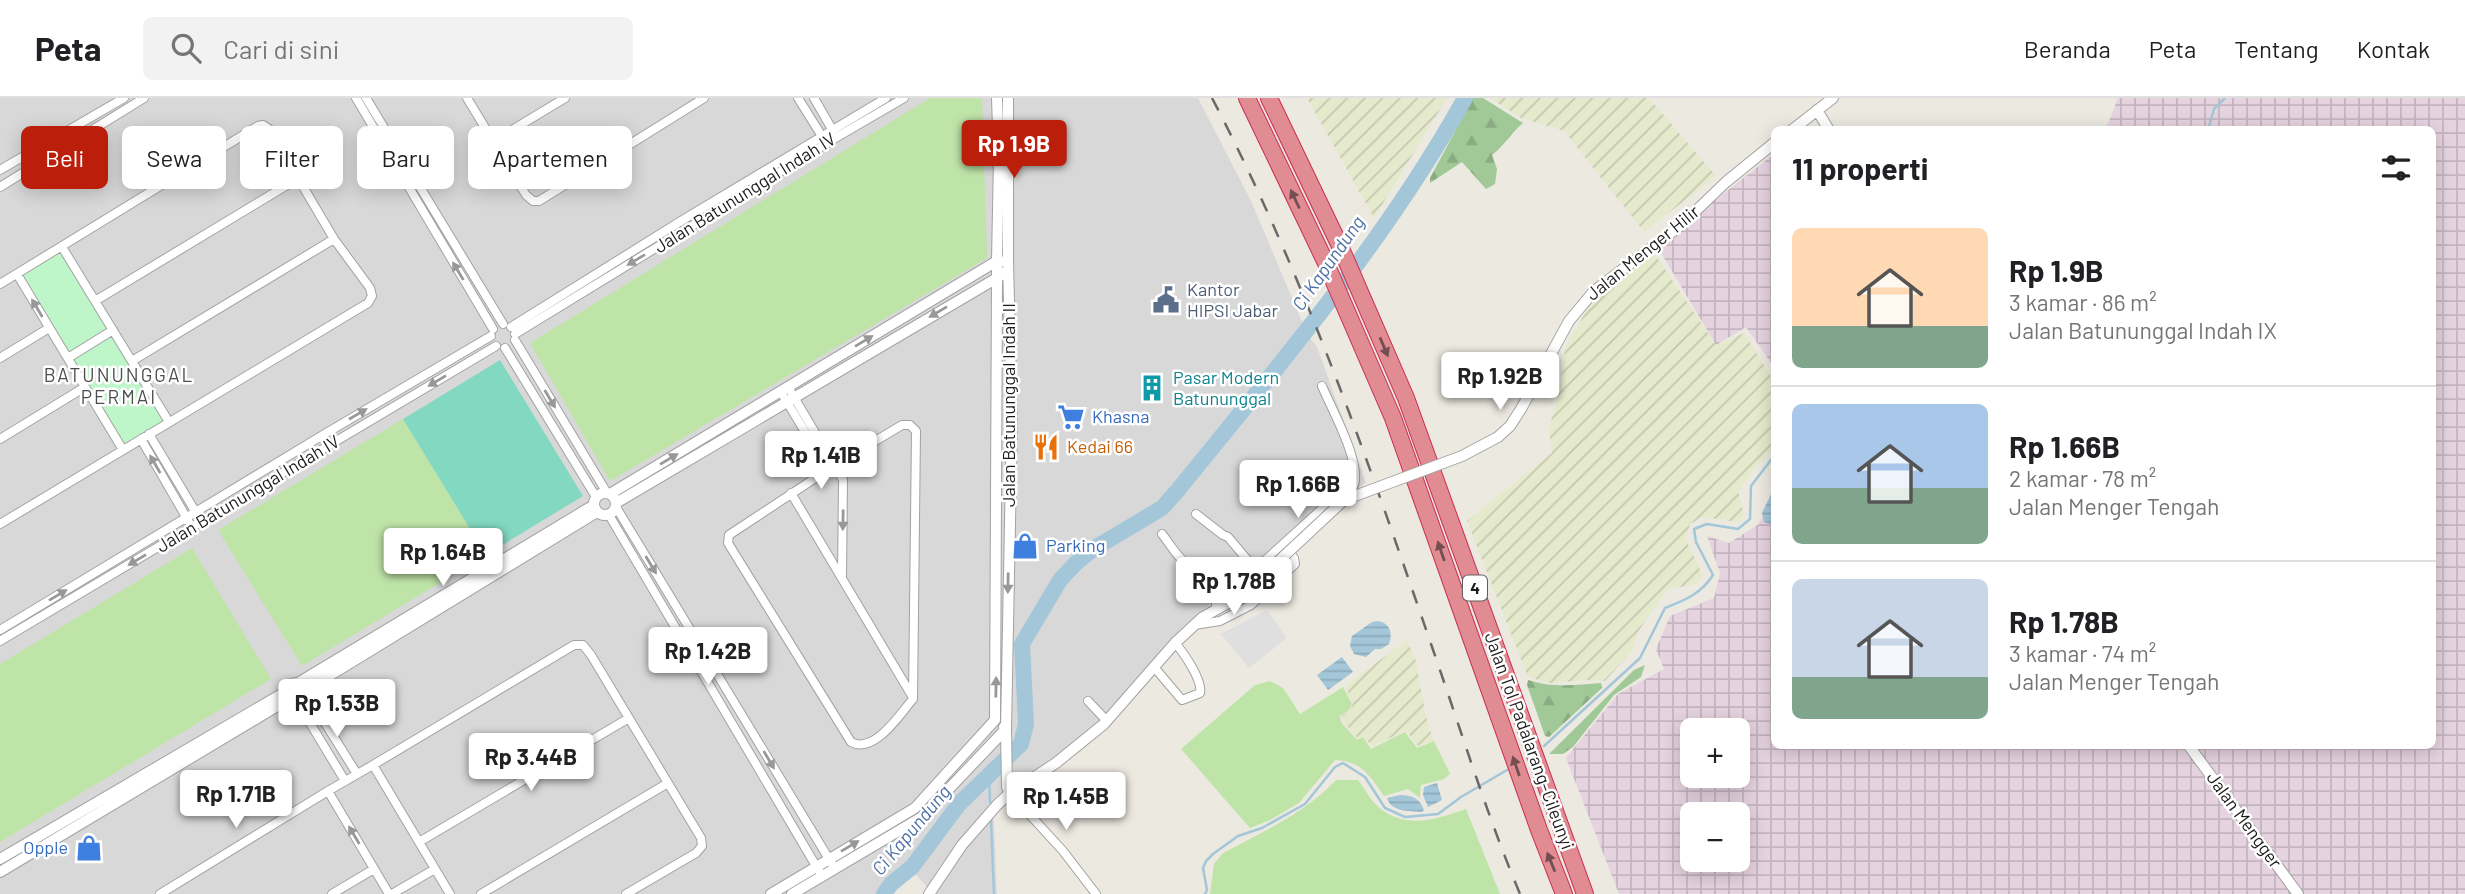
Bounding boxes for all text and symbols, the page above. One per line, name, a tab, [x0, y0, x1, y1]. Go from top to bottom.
search box	[143, 17, 633, 80]
text: Peta	[35, 28, 101, 68]
icon: search	[167, 29, 205, 67]
text: Cari di sini	[223, 33, 339, 64]
text: Beranda	[2024, 34, 2111, 63]
text: Peta	[2149, 34, 2196, 63]
text: Tentang	[2234, 34, 2319, 63]
text: Kontak	[2357, 34, 2430, 63]
pin: Rp 1.9B	[949, 120, 1079, 180]
chip: Beli	[21, 126, 108, 189]
chip: Sewa	[122, 126, 226, 189]
chip: Filter	[240, 126, 343, 189]
chip: Baru	[357, 126, 454, 189]
chip: Apartemen	[468, 126, 632, 189]
street label: Jalan Batununggal Indah IV	[650, 127, 840, 257]
text: Rp 1.9B	[978, 129, 1050, 157]
icon: filters	[2377, 149, 2415, 187]
text: 11 properti	[1792, 150, 1928, 186]
one-way arrow	[1290, 189, 1301, 209]
street label: Jalan Menger Hilir	[1581, 200, 1704, 305]
water label: Ci Kapundung	[1287, 211, 1369, 314]
text: Rp 1.9B	[2009, 252, 2104, 288]
one-way arrow	[627, 254, 646, 266]
icon: home	[1848, 256, 1932, 340]
one-way arrow	[452, 261, 464, 280]
place label: Kantor HIPSI Jabar	[1187, 278, 1278, 321]
public building icon: Kantor HIPSI Jabar	[1151, 285, 1181, 315]
text: 3 kamar · 86 m²	[2009, 288, 2157, 316]
one-way arrow	[31, 298, 43, 317]
street label: Jalan Batununggal Indah II	[997, 303, 1019, 507]
one-way arrow	[929, 306, 948, 319]
text: Jalan Batununggal Indah IX	[2009, 316, 2277, 344]
one-way arrow	[854, 335, 873, 348]
one-way arrow	[1379, 336, 1390, 357]
pin: Rp 1.92B	[1428, 352, 1572, 412]
text: Rp 1.92B	[1457, 361, 1543, 389]
district label: BATUNUNGGAL PERMAI	[44, 363, 194, 408]
place label: Pasar Modern Batununggal	[1173, 366, 1279, 409]
building icon: Pasar Modern Batununggal	[1137, 373, 1167, 403]
one-way arrow	[428, 375, 447, 387]
one-way arrow	[544, 389, 557, 408]
supermarket icon: Khasna	[1056, 402, 1086, 432]
place label: Khasna	[1092, 405, 1149, 427]
one-way arrow	[348, 408, 367, 420]
text: Rp 1.66B	[2009, 428, 2120, 464]
street label: Jalan Batununggal Indah IV	[152, 429, 343, 557]
pin: Rp 1.41B	[749, 432, 893, 491]
restaurant icon: Kedai 66	[1031, 432, 1061, 462]
icon: home	[1848, 432, 1932, 516]
place label: Kedai 66	[1067, 435, 1133, 457]
text: Rp 1.41B	[781, 440, 861, 468]
one-way arrow	[659, 452, 678, 465]
one-way arrow	[149, 454, 161, 473]
pin: Rp 1.66B	[1226, 460, 1370, 520]
text: 2 kamar · 78 m²	[2009, 464, 2156, 492]
text: Rp 1.66B	[1255, 469, 1341, 497]
text: Jalan Menger Tengah	[2009, 492, 2219, 520]
one-way arrow	[837, 510, 848, 532]
pin: Rp 1.64B	[371, 528, 515, 588]
shop icon: Parking	[1010, 531, 1040, 561]
place label: Parking	[1046, 534, 1105, 556]
text: Rp 1.64B	[400, 537, 486, 565]
one-way arrow	[1435, 541, 1446, 562]
one-way arrow	[127, 554, 146, 566]
one-way arrow	[645, 556, 658, 575]
pin: Rp 1.78B	[1162, 558, 1306, 617]
text: Rp 1.78B	[1192, 566, 1276, 594]
one-way arrow	[1002, 573, 1014, 595]
road number: 4	[1463, 575, 1487, 601]
one-way arrow	[49, 589, 68, 601]
text: Rp 1.78B	[2009, 603, 2119, 639]
icon: home	[1848, 607, 1932, 691]
pin: Rp 1.42B	[636, 628, 780, 687]
street label: Jalan Tol Padalarang–Cileunyi	[1480, 629, 1580, 852]
text: Rp 1.42B	[664, 636, 752, 664]
text: 3 kamar · 74 m²	[2009, 639, 2156, 667]
text: Jalan Menger Tengah	[2009, 667, 2219, 695]
one-way arrow	[990, 675, 1001, 697]
pin: Rp 1.53B	[265, 680, 409, 739]
text: Rp 1.53B	[294, 688, 380, 716]
map controls	[1680, 718, 1750, 872]
button: +	[1680, 718, 1750, 788]
pin: Rp 3.44B	[459, 734, 603, 793]
text: Rp 3.44B	[485, 742, 577, 770]
one-way arrow	[763, 750, 775, 769]
one-way arrow	[1510, 755, 1521, 776]
street label: Jalan Mengger	[2202, 767, 2287, 872]
pin: Rp 1.71B	[164, 770, 308, 830]
pin: Rp 1.45B	[994, 772, 1138, 832]
text: Rp 1.71B	[196, 779, 276, 807]
water label: Ci Kapundung	[866, 780, 955, 879]
text: Rp 1.45B	[1023, 781, 1109, 809]
button: −	[1680, 802, 1750, 872]
one-way arrow	[348, 826, 360, 845]
shop icon: Opple	[74, 833, 104, 863]
place label: Opple	[23, 836, 68, 858]
one-way arrow	[841, 840, 860, 852]
one-way arrow	[1546, 852, 1557, 873]

